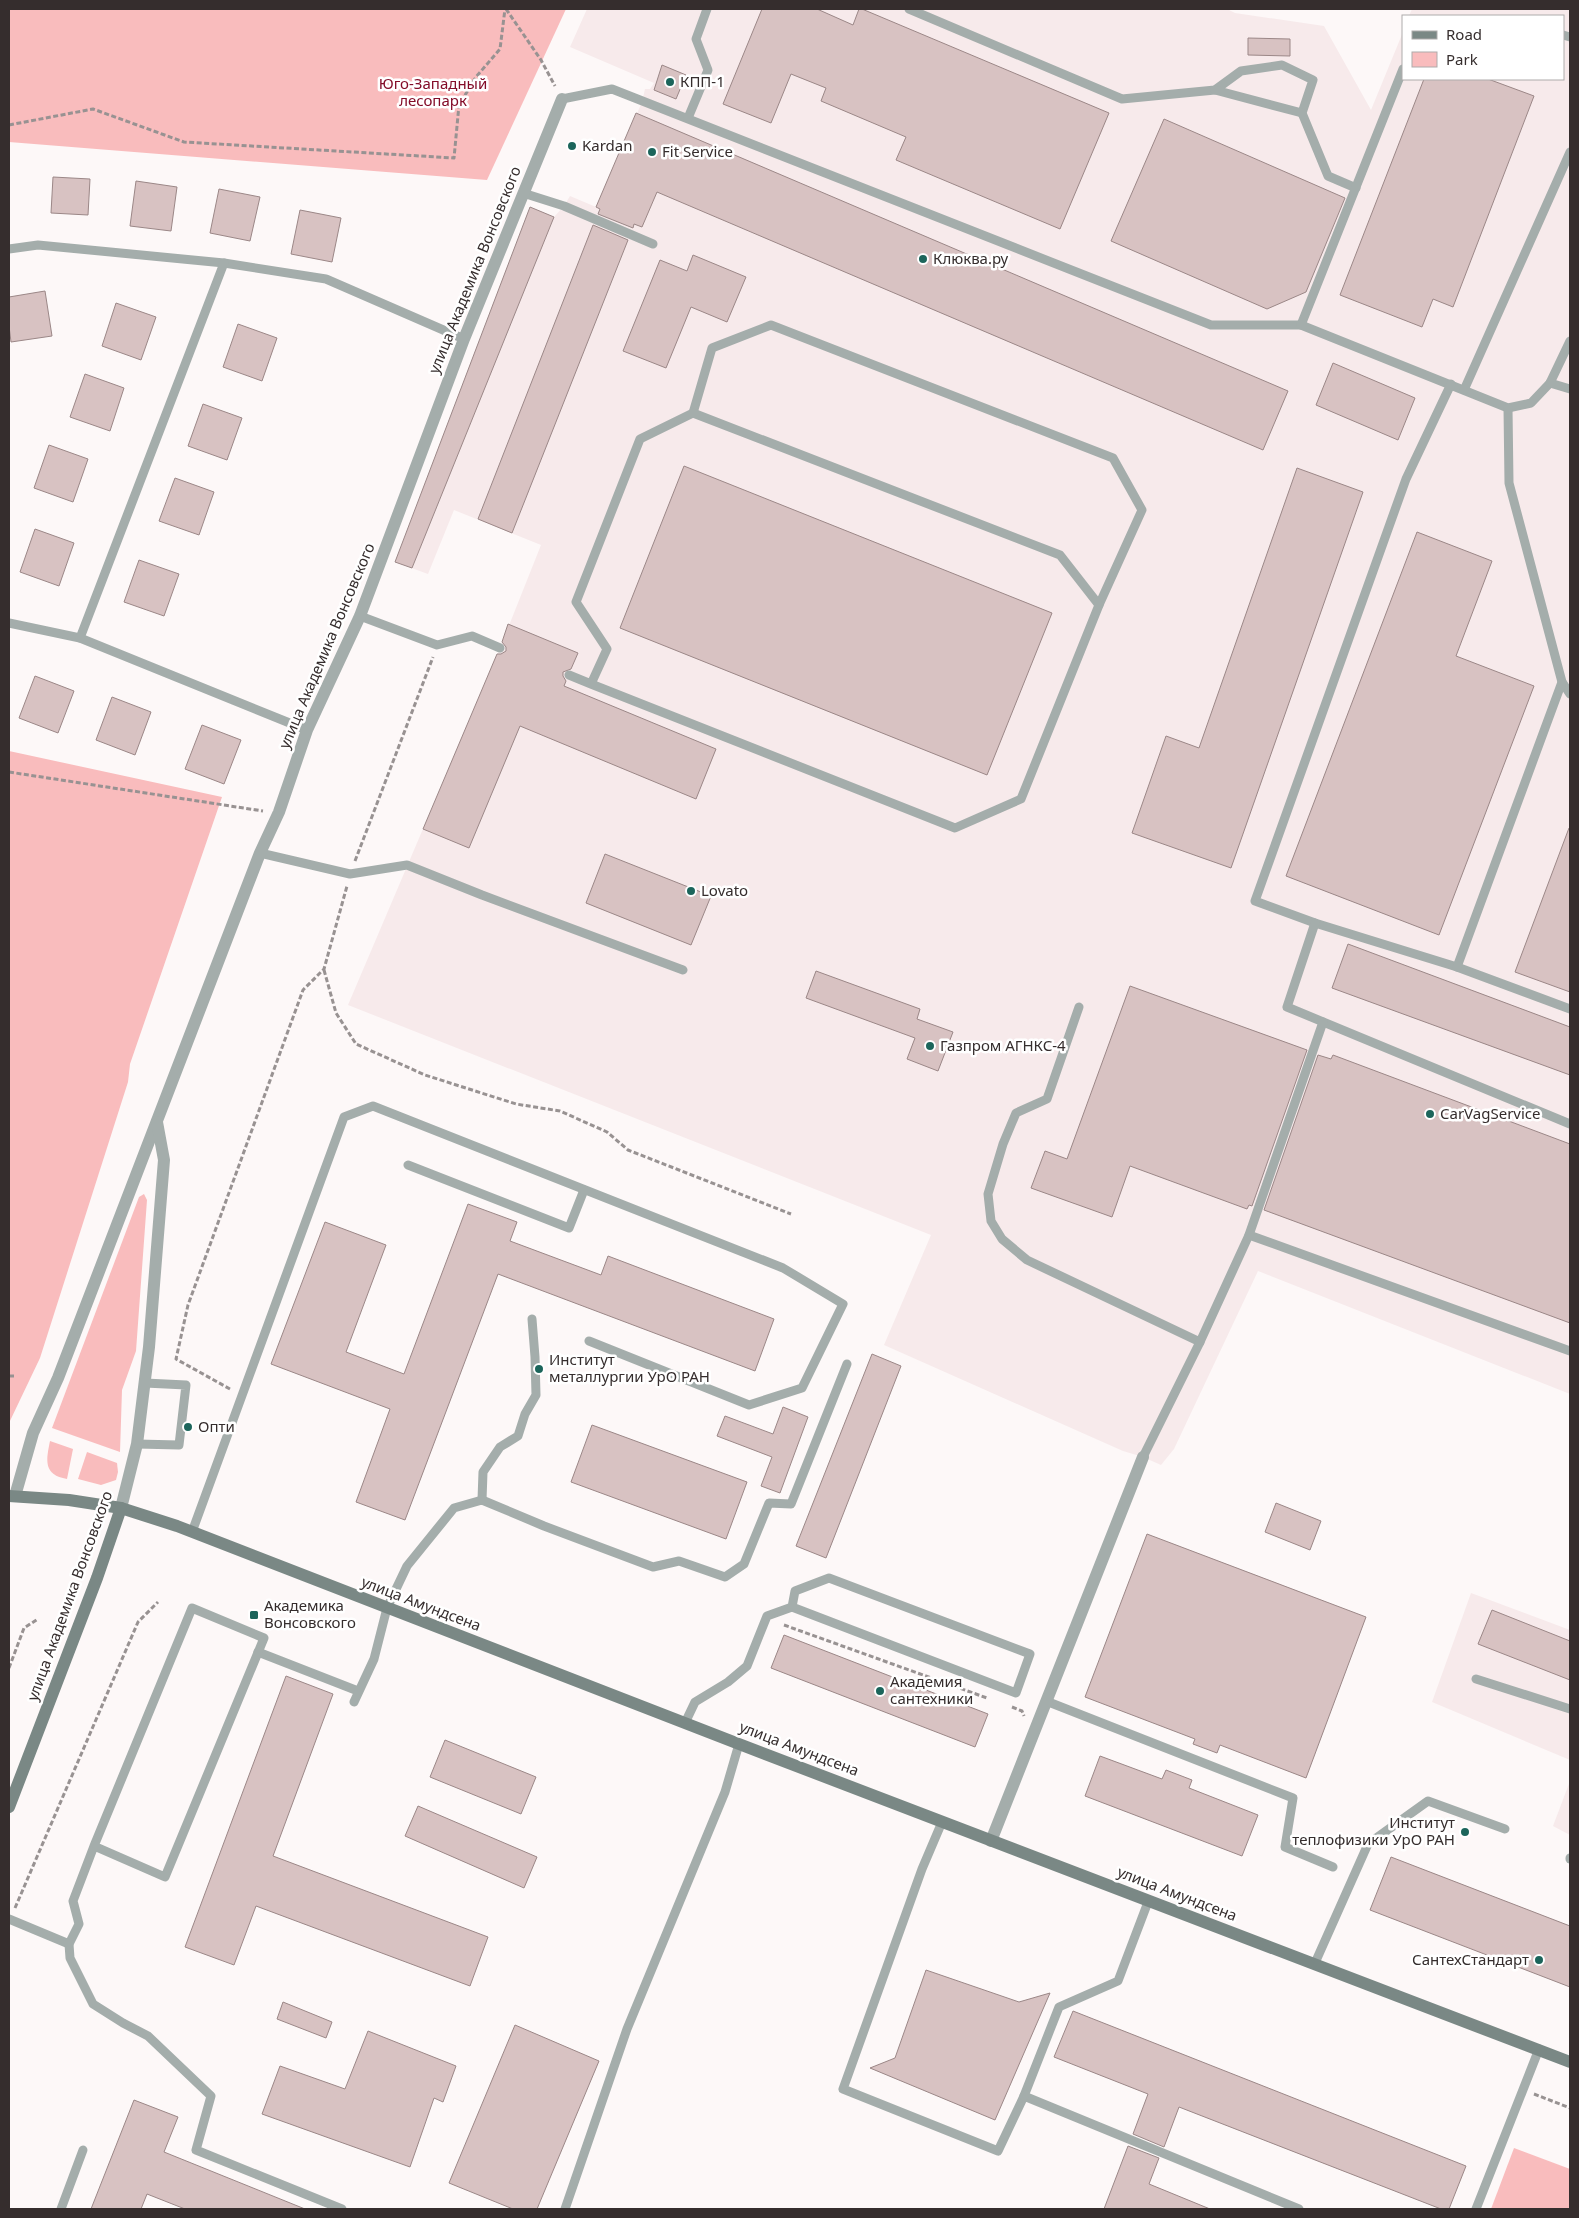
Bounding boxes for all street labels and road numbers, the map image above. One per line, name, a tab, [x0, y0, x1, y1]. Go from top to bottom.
street label: улица Академика Вонсовского	[423, 163, 525, 376]
street label: улица Академика Вонсовского	[274, 539, 379, 752]
street label: улица Академика Вонсовского	[22, 1488, 116, 1703]
street label: улица Амундсена	[359, 1571, 484, 1635]
street label: улица Амундсена	[737, 1716, 862, 1780]
street label: улица Амундсена	[1115, 1861, 1240, 1925]

